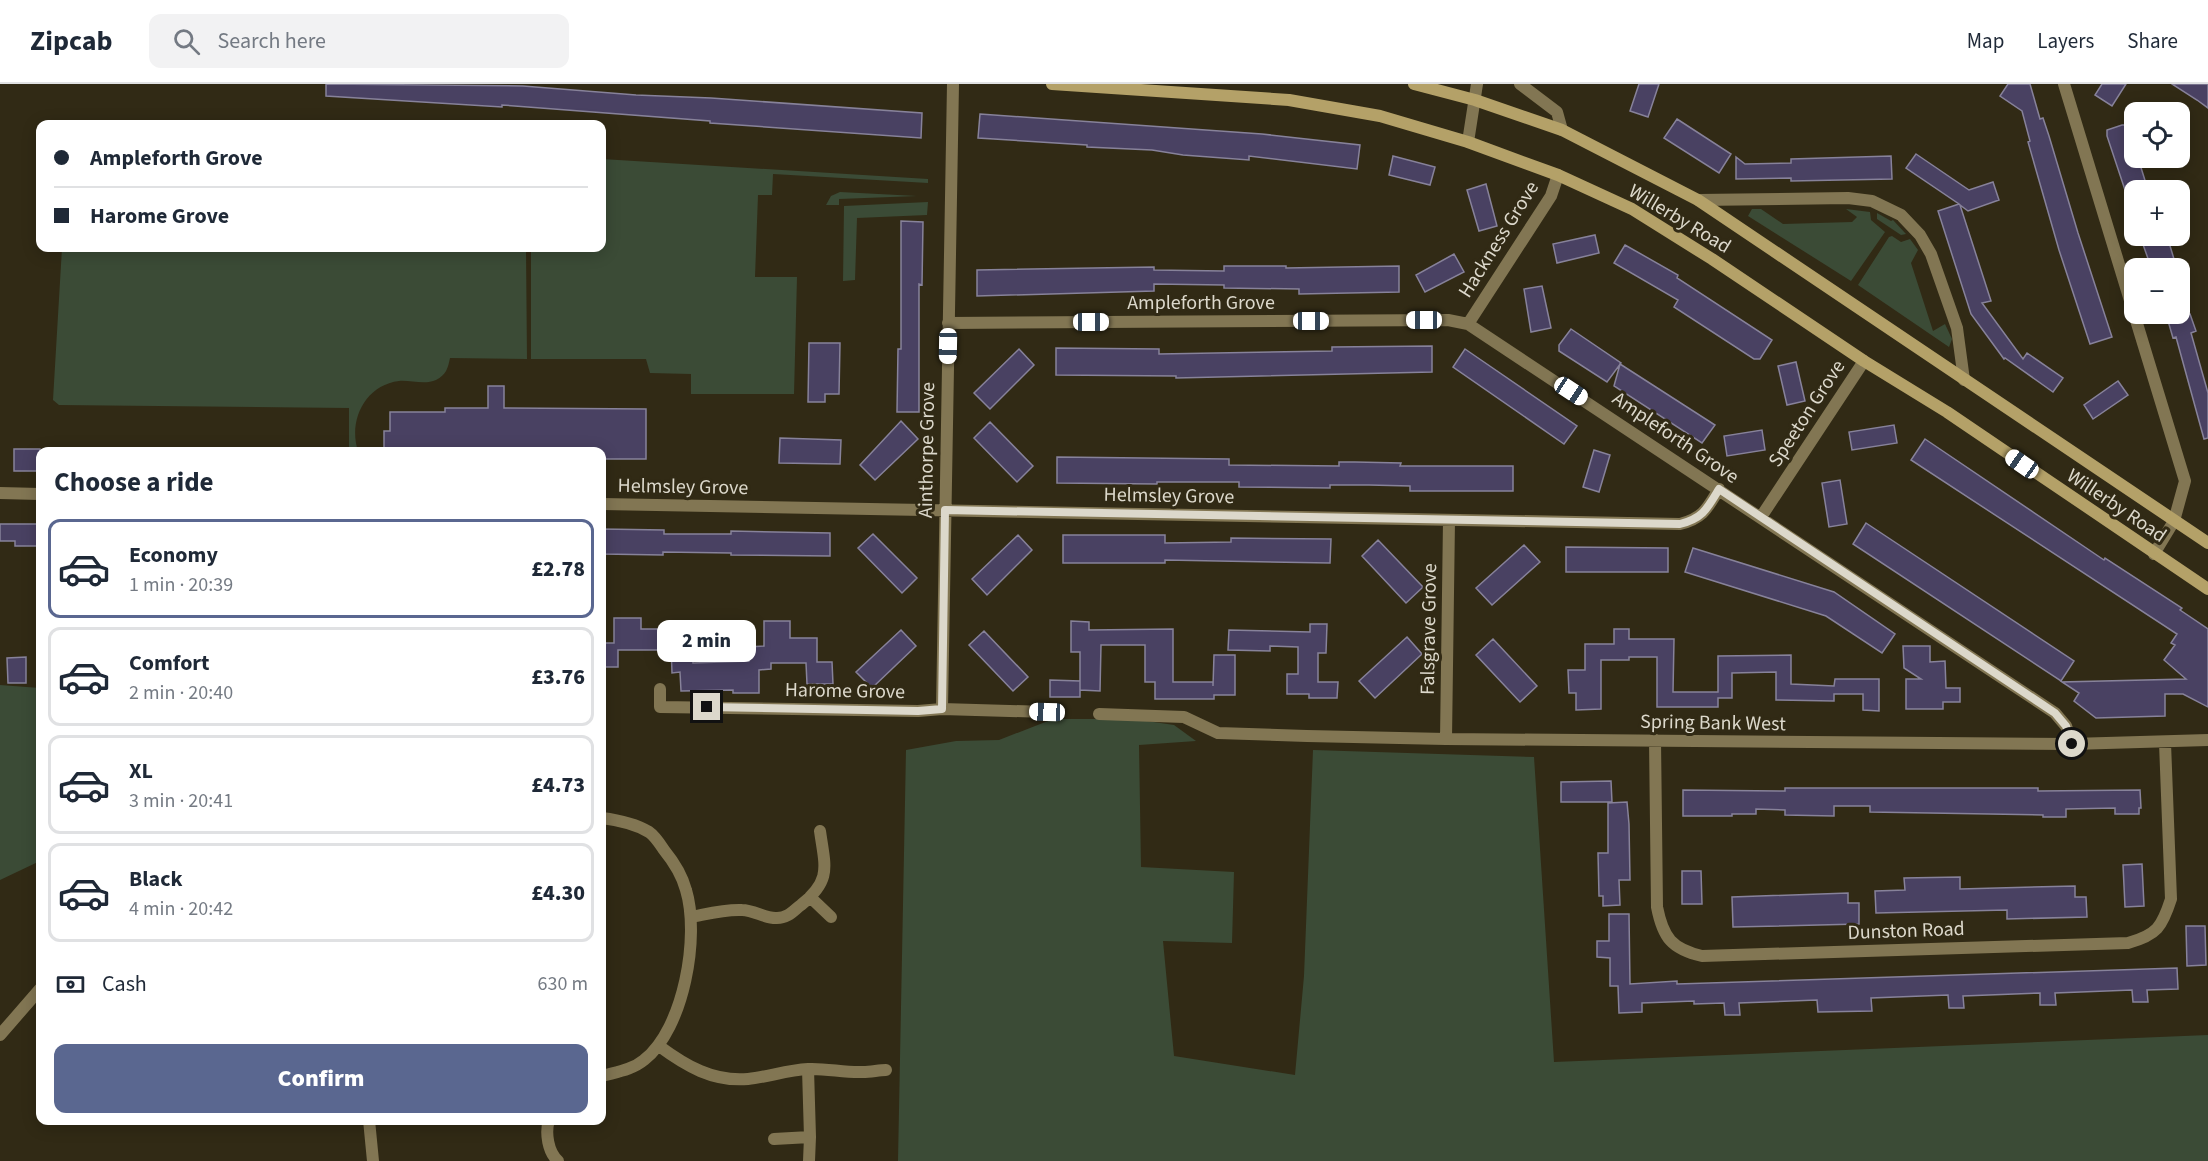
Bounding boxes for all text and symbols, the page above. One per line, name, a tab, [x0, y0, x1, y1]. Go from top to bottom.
search box	[149, 14, 569, 68]
text: Zipcab	[30, 21, 113, 61]
icon: search	[170, 25, 203, 58]
text: Search here	[218, 25, 326, 57]
text: Map	[1967, 26, 2004, 56]
text: Layers	[2037, 26, 2094, 56]
text: Share	[2127, 26, 2178, 56]
map controls	[2124, 102, 2190, 324]
button: locate	[2124, 102, 2190, 168]
text: Ampleforth Grove	[90, 142, 263, 174]
street label: Hackness Grove	[1452, 176, 1546, 303]
street label: Willerby Road	[1623, 177, 1736, 260]
button: +	[2124, 180, 2190, 246]
text: Harome Grove	[90, 200, 229, 232]
button: −	[2124, 258, 2190, 324]
street label: Ampleforth Grove	[1127, 289, 1275, 317]
car	[1406, 311, 1442, 329]
car	[1293, 312, 1329, 330]
car	[1073, 313, 1109, 331]
car	[939, 328, 957, 364]
street label: Speeton Grove	[1762, 354, 1852, 473]
car	[1551, 374, 1591, 408]
street label: Ainthorpe Grove	[912, 382, 942, 518]
street label: Ampleforth Grove	[1606, 385, 1745, 491]
car	[2002, 446, 2042, 482]
street label: Willerby Road	[2061, 462, 2172, 550]
text: Choose a ride	[54, 463, 214, 502]
street label: Helmsley Grove	[617, 472, 749, 502]
street label: Helmsley Grove	[1103, 481, 1235, 511]
text: Economy	[129, 539, 218, 571]
icon: car	[57, 542, 111, 596]
text: £2.78	[531, 553, 585, 585]
street label: Falsgrave Grove	[1414, 563, 1444, 695]
text: 1 min · 20:39	[129, 571, 233, 599]
callout: 2 min	[658, 620, 756, 662]
text: 2 min	[682, 627, 731, 655]
text: Comfort	[129, 647, 210, 679]
icon: car	[57, 650, 111, 704]
text: £3.76	[531, 661, 585, 693]
street label: Harome Grove	[785, 676, 905, 706]
text: 2 min · 20:40	[129, 679, 233, 707]
route end	[693, 693, 720, 720]
car	[1029, 702, 1065, 722]
street label: Spring Bank West	[1640, 708, 1786, 738]
route start	[2058, 730, 2085, 757]
text: XL	[129, 755, 153, 787]
icon: car	[57, 758, 111, 812]
text: £4.73	[531, 769, 585, 801]
text: 3 min · 20:41	[129, 787, 233, 815]
text: Black	[129, 863, 183, 895]
icon: car	[57, 866, 111, 920]
text: £4.30	[531, 877, 585, 909]
text: 4 min · 20:42	[129, 895, 233, 923]
street label: Dunston Road	[1847, 915, 1965, 947]
icon: cash	[54, 968, 87, 1001]
text: Cash	[102, 968, 147, 1000]
text: 630 m	[538, 970, 588, 998]
button: Confirm	[54, 1044, 588, 1113]

